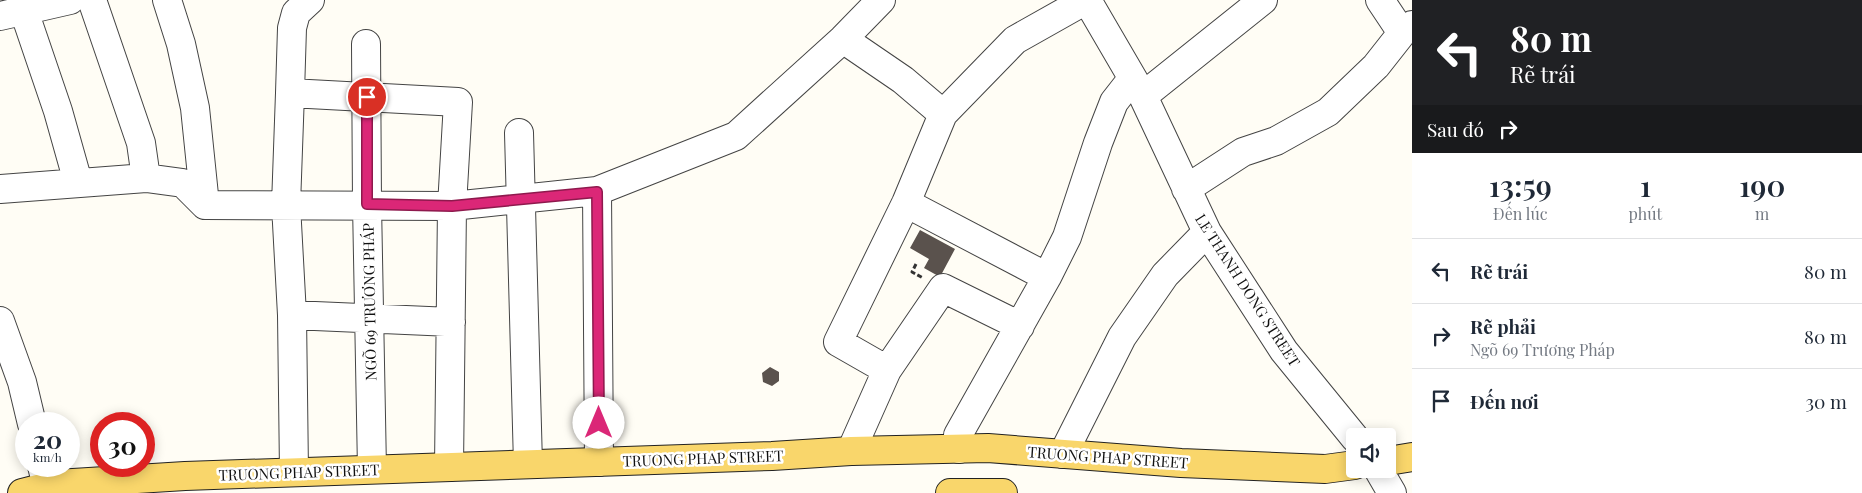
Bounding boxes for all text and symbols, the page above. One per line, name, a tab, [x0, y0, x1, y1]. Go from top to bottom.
text: 80 m	[1510, 14, 1592, 61]
icon: left	[1427, 20, 1492, 85]
text: Rẽ trái	[1510, 59, 1576, 89]
pin	[346, 76, 388, 118]
icon: arrive	[353, 83, 381, 111]
icon: right	[1494, 115, 1522, 143]
text: Sau đó	[1427, 116, 1484, 142]
text: 13:59	[1489, 165, 1552, 205]
text: 1	[1640, 165, 1651, 205]
text: 190	[1739, 165, 1785, 205]
text: Đến lúc	[1493, 203, 1547, 224]
text: phút	[1629, 203, 1662, 224]
text: m	[1755, 203, 1769, 224]
street label: LE THANH DONG STREET	[1191, 210, 1305, 370]
street label: NGÕ 69 TRƯƠNG PHÁP	[358, 223, 380, 381]
icon: left	[1427, 257, 1455, 285]
text: Rẽ trái	[1470, 258, 1528, 284]
text: 80 m	[1804, 258, 1847, 284]
text: Rẽ phải	[1470, 313, 1536, 339]
icon: right	[1427, 322, 1455, 350]
text: 80 m	[1804, 323, 1847, 349]
text: Ngõ 69 Trương Pháp	[1470, 339, 1615, 360]
icon: arrive	[1427, 387, 1455, 415]
text: Đến nơi	[1470, 388, 1539, 414]
text: 30 m	[1805, 388, 1847, 414]
position arrow	[572, 396, 624, 448]
speed limit sign: 30	[90, 412, 155, 477]
text: 20	[33, 422, 62, 455]
map controls	[1346, 428, 1396, 478]
button: sound	[1346, 428, 1396, 478]
street label: TRUONG PHAP STREET	[1027, 441, 1189, 473]
street label: TRUONG PHAP STREET	[622, 445, 784, 471]
text: km/h	[33, 449, 62, 465]
street label: TRUONG PHAP STREET	[218, 459, 380, 485]

